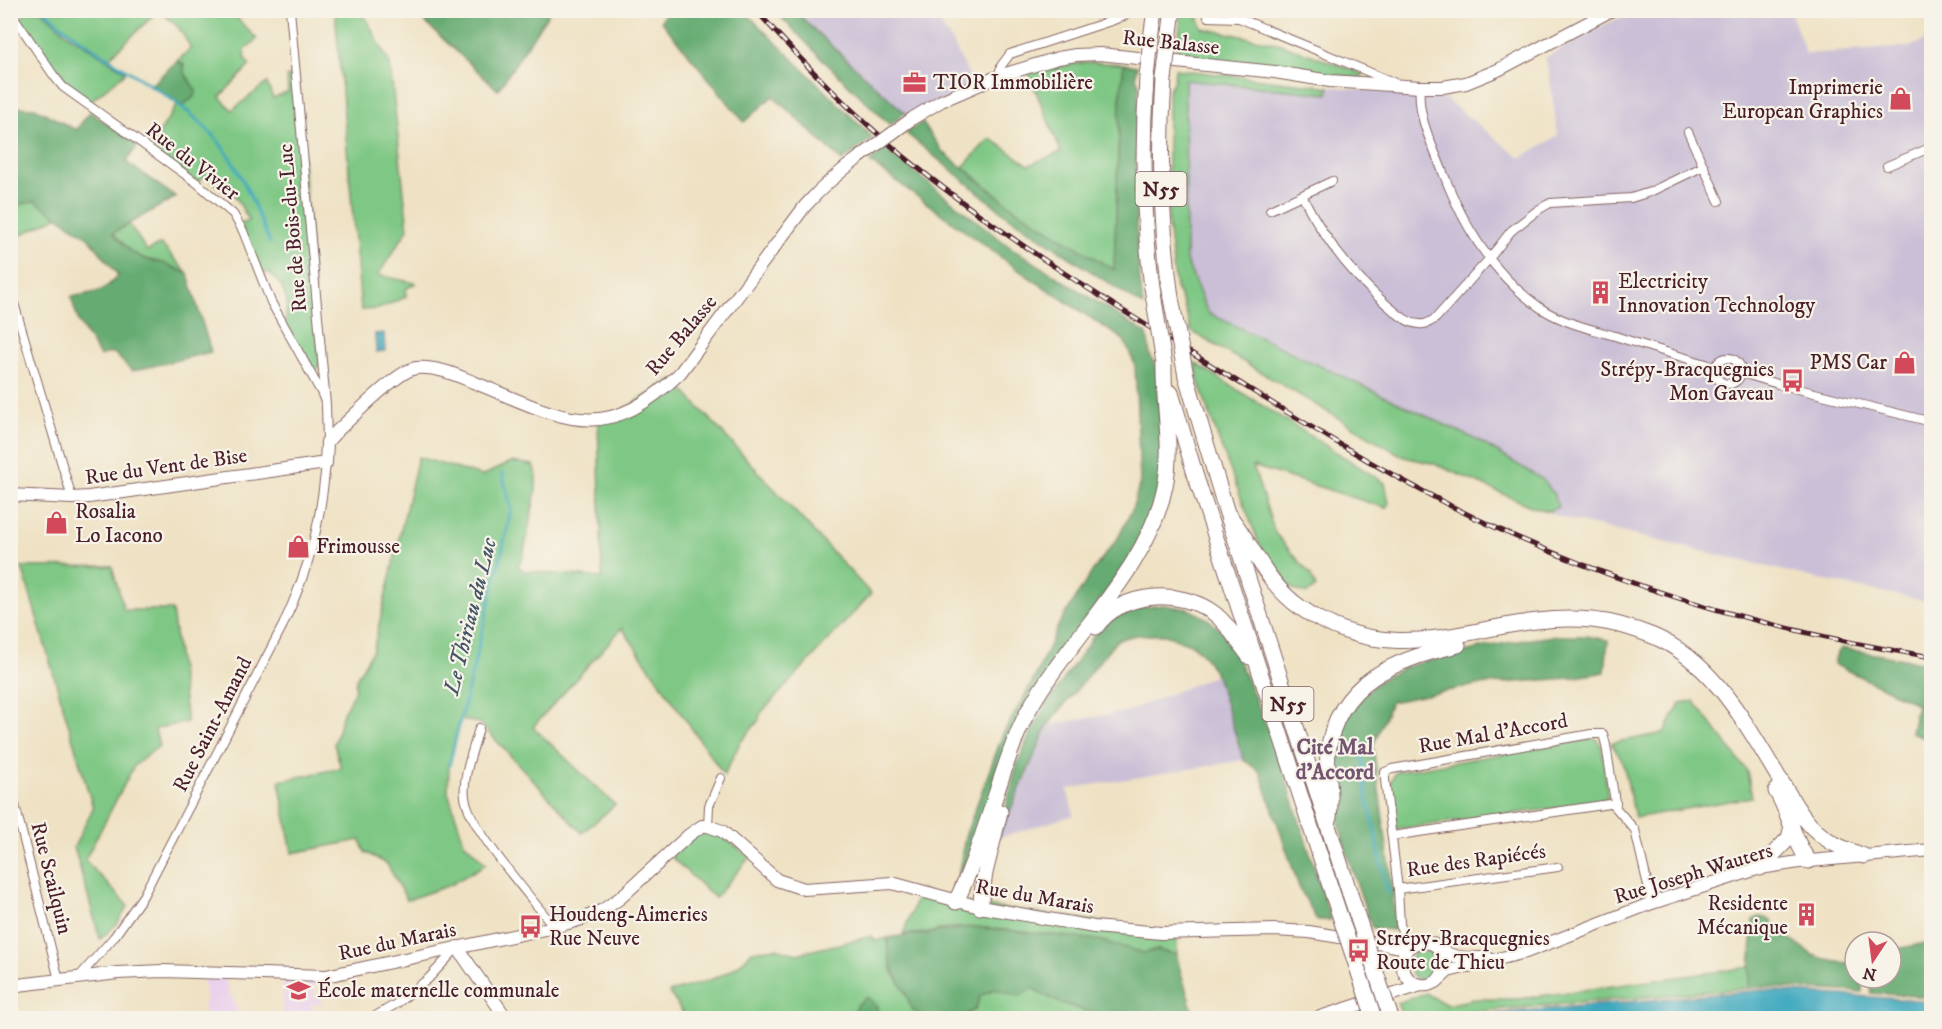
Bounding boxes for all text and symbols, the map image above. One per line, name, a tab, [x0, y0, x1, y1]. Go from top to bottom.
street label: Rue Balasse	[1121, 25, 1221, 61]
office icon: TIOR Immobilière	[902, 69, 928, 95]
place label: TIOR Immobilière	[933, 70, 1093, 96]
place label: Imprimerie European Graphics	[1722, 75, 1883, 125]
shop icon: Imprimerie European Graphics	[1888, 86, 1914, 112]
street label: Rue du Vivier	[140, 117, 245, 207]
street label: Rue de Bois-du-Luc	[273, 143, 313, 313]
road number: N55	[1136, 172, 1186, 206]
place label: Electricity Innovation Technology	[1618, 269, 1816, 319]
building icon: Electricity Innovation Technology	[1587, 280, 1613, 306]
street label: Rue Balasse	[640, 290, 723, 381]
shop icon: PMS Car	[1892, 349, 1918, 375]
place label: PMS Car	[1809, 350, 1887, 376]
place label: Strépy-Bracquegnies Mon Gaveau	[1600, 357, 1774, 407]
bus stop icon: Strépy-Bracquegnies Mon Gaveau	[1779, 368, 1805, 394]
street label: Rue du Vent de Bise	[83, 443, 249, 491]
place label: Rosalia Lo Iacono	[75, 499, 163, 549]
shop icon: Rosalia Lo Iacono	[44, 510, 70, 536]
shop icon: Frimousse	[285, 533, 311, 559]
place label: Frimousse	[316, 534, 400, 560]
water label: Le Thiriau du Luc	[437, 534, 503, 699]
street label: Rue Saint-Amand	[168, 652, 258, 796]
road number: N55	[1262, 687, 1314, 721]
street label: Rue Mal d'Accord	[1416, 708, 1570, 760]
district label: Cité Mal d'Accord	[1296, 734, 1375, 786]
street label: Rue Scailquin	[25, 819, 78, 937]
street label: Rue Joseph Wauters	[1611, 837, 1776, 910]
street label: Rue des Rapiécés	[1405, 838, 1547, 884]
street label: Rue du Marais	[974, 874, 1096, 920]
place label: Residente Mécanique	[1697, 891, 1788, 941]
place label: Houdeng-Aimeries Rue Neuve	[549, 902, 708, 952]
building icon: Residente Mécanique	[1793, 902, 1819, 928]
bus stop icon: Houdeng-Aimeries Rue Neuve	[518, 913, 544, 939]
street label: Rue du Marais	[336, 917, 458, 967]
place label: Strépy-Bracquegnies Route de Thieu	[1376, 926, 1550, 976]
north arrow	[1843, 930, 1903, 990]
bus stop icon: Strépy-Bracquegnies Route de Thieu	[1345, 937, 1371, 963]
text: N	[1861, 962, 1879, 985]
school or university icon: École maternelle communale	[286, 977, 312, 1003]
place label: École maternelle communale	[317, 977, 560, 1004]

